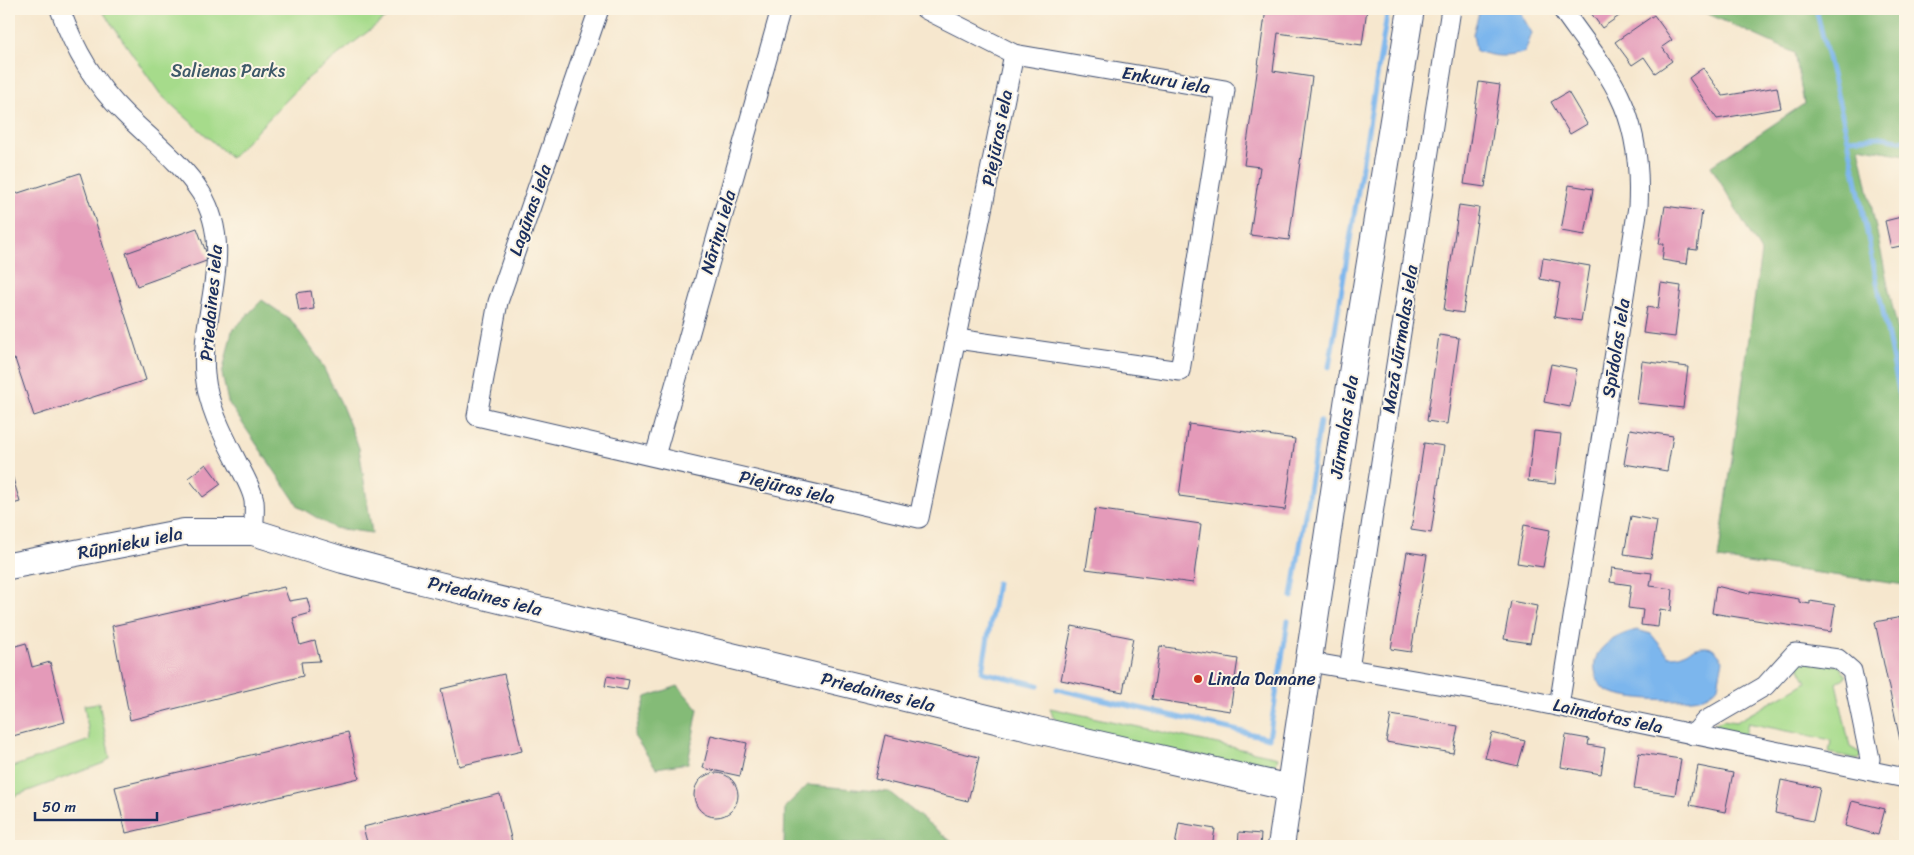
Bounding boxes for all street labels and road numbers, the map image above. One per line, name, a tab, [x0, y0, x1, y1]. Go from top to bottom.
street label: Enkuru iela	[1119, 57, 1214, 104]
street label: Piejūras iela	[972, 87, 1022, 189]
street label: Lagūnas iela	[499, 159, 561, 260]
street label: Nāriņu iela	[691, 185, 746, 278]
street label: Priedaines iela	[190, 243, 232, 362]
street label: Mazā Jūrmalas iela	[1372, 262, 1428, 416]
street label: Spīdolas iela	[1592, 295, 1640, 400]
street label: Jūrmalas iela	[1320, 372, 1368, 482]
street label: Piejūras iela	[736, 460, 838, 514]
street label: Rūpnieku iela	[75, 517, 185, 569]
street label: Priedaines iela	[425, 566, 546, 626]
street label: Priedaines iela	[818, 662, 939, 722]
street label: Laimdotas iela	[1550, 689, 1666, 743]

